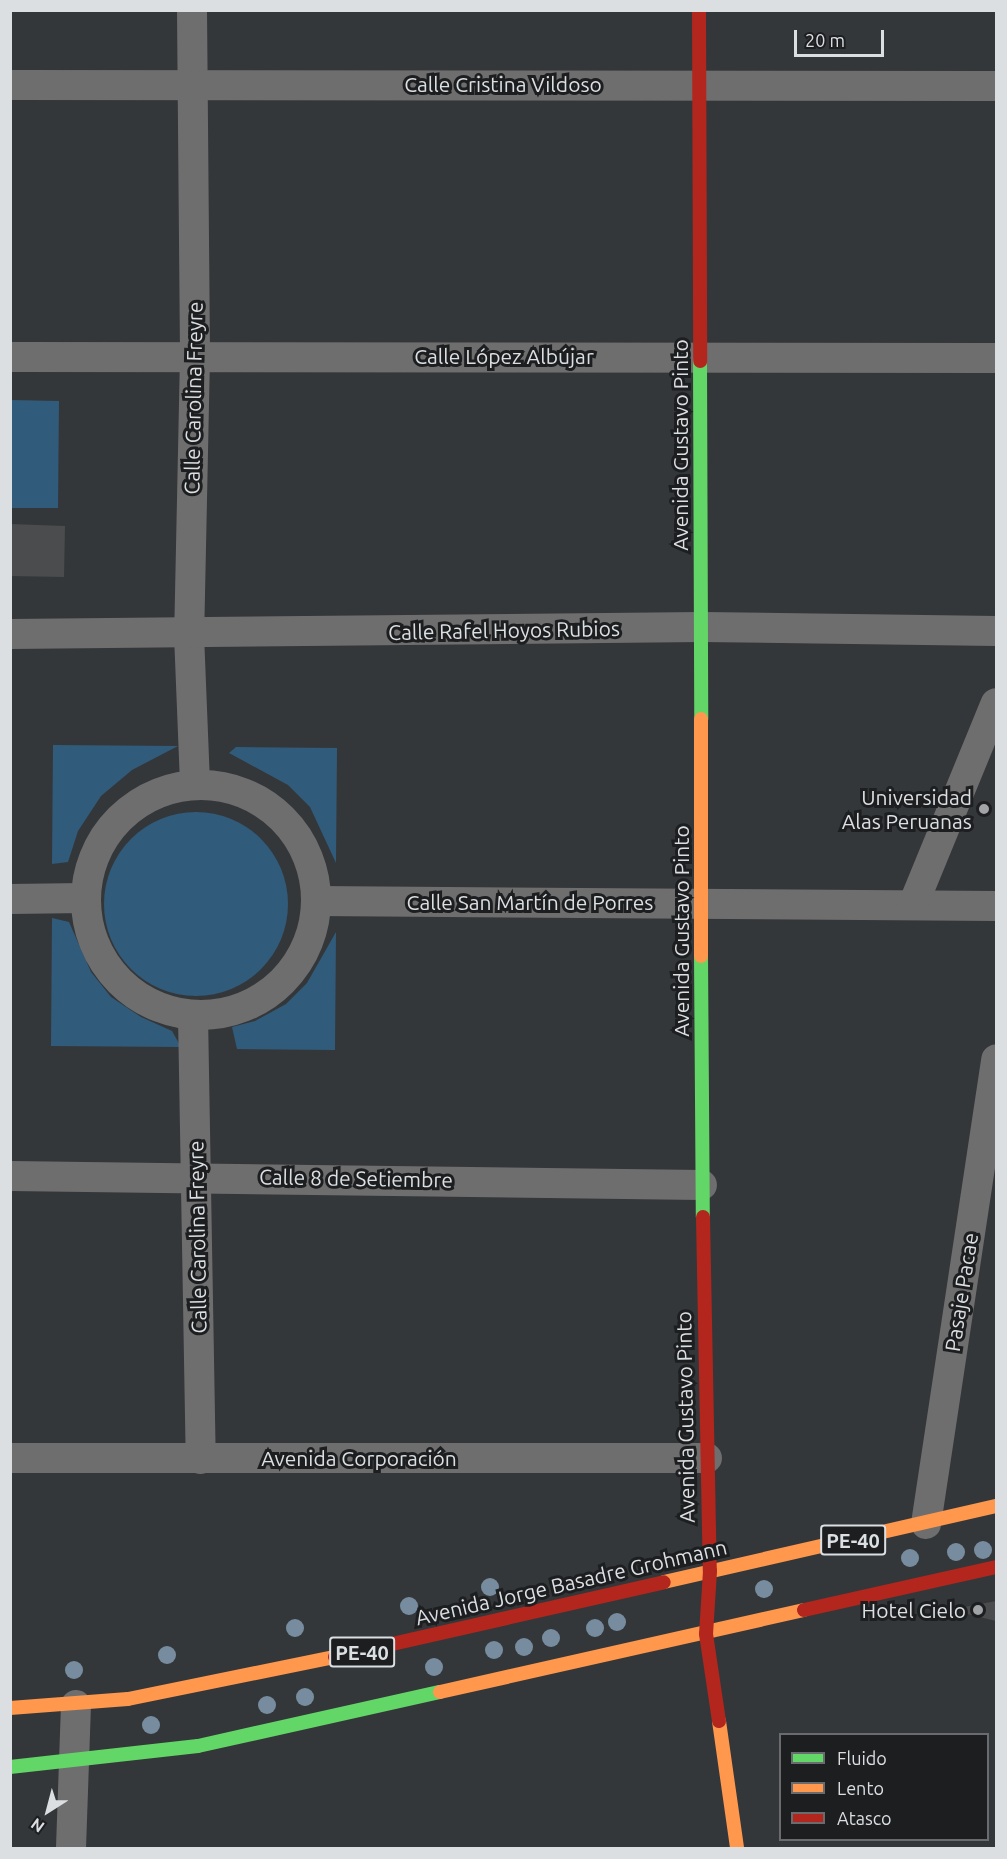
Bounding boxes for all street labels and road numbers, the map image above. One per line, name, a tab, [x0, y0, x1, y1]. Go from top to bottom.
street label: Calle Cristina Vildoso	[404, 71, 602, 97]
street label: Calle Carolina Freyre	[179, 301, 207, 495]
street label: Avenida Gustavo Pinto	[667, 339, 693, 551]
street label: Calle López Albújar	[414, 343, 594, 369]
street label: Calle Rafel Hoyos Rubios	[388, 615, 620, 645]
street label: Avenida Gustavo Pinto	[668, 825, 694, 1037]
street label: Calle San Martín de Porres	[407, 889, 653, 915]
street label: Calle Carolina Freyre	[183, 1140, 211, 1334]
street label: Calle 8 de Setiembre	[259, 1164, 453, 1192]
street label: Pasaje Pacae	[939, 1231, 983, 1353]
street label: Avenida Gustavo Pinto	[671, 1311, 699, 1523]
street label: Avenida Corporación	[261, 1445, 457, 1471]
road number: PE-40	[820, 1523, 886, 1557]
street label: Avenida Jorge Basadre Grohmann	[413, 1534, 729, 1630]
road number: PE-40	[329, 1635, 395, 1669]

